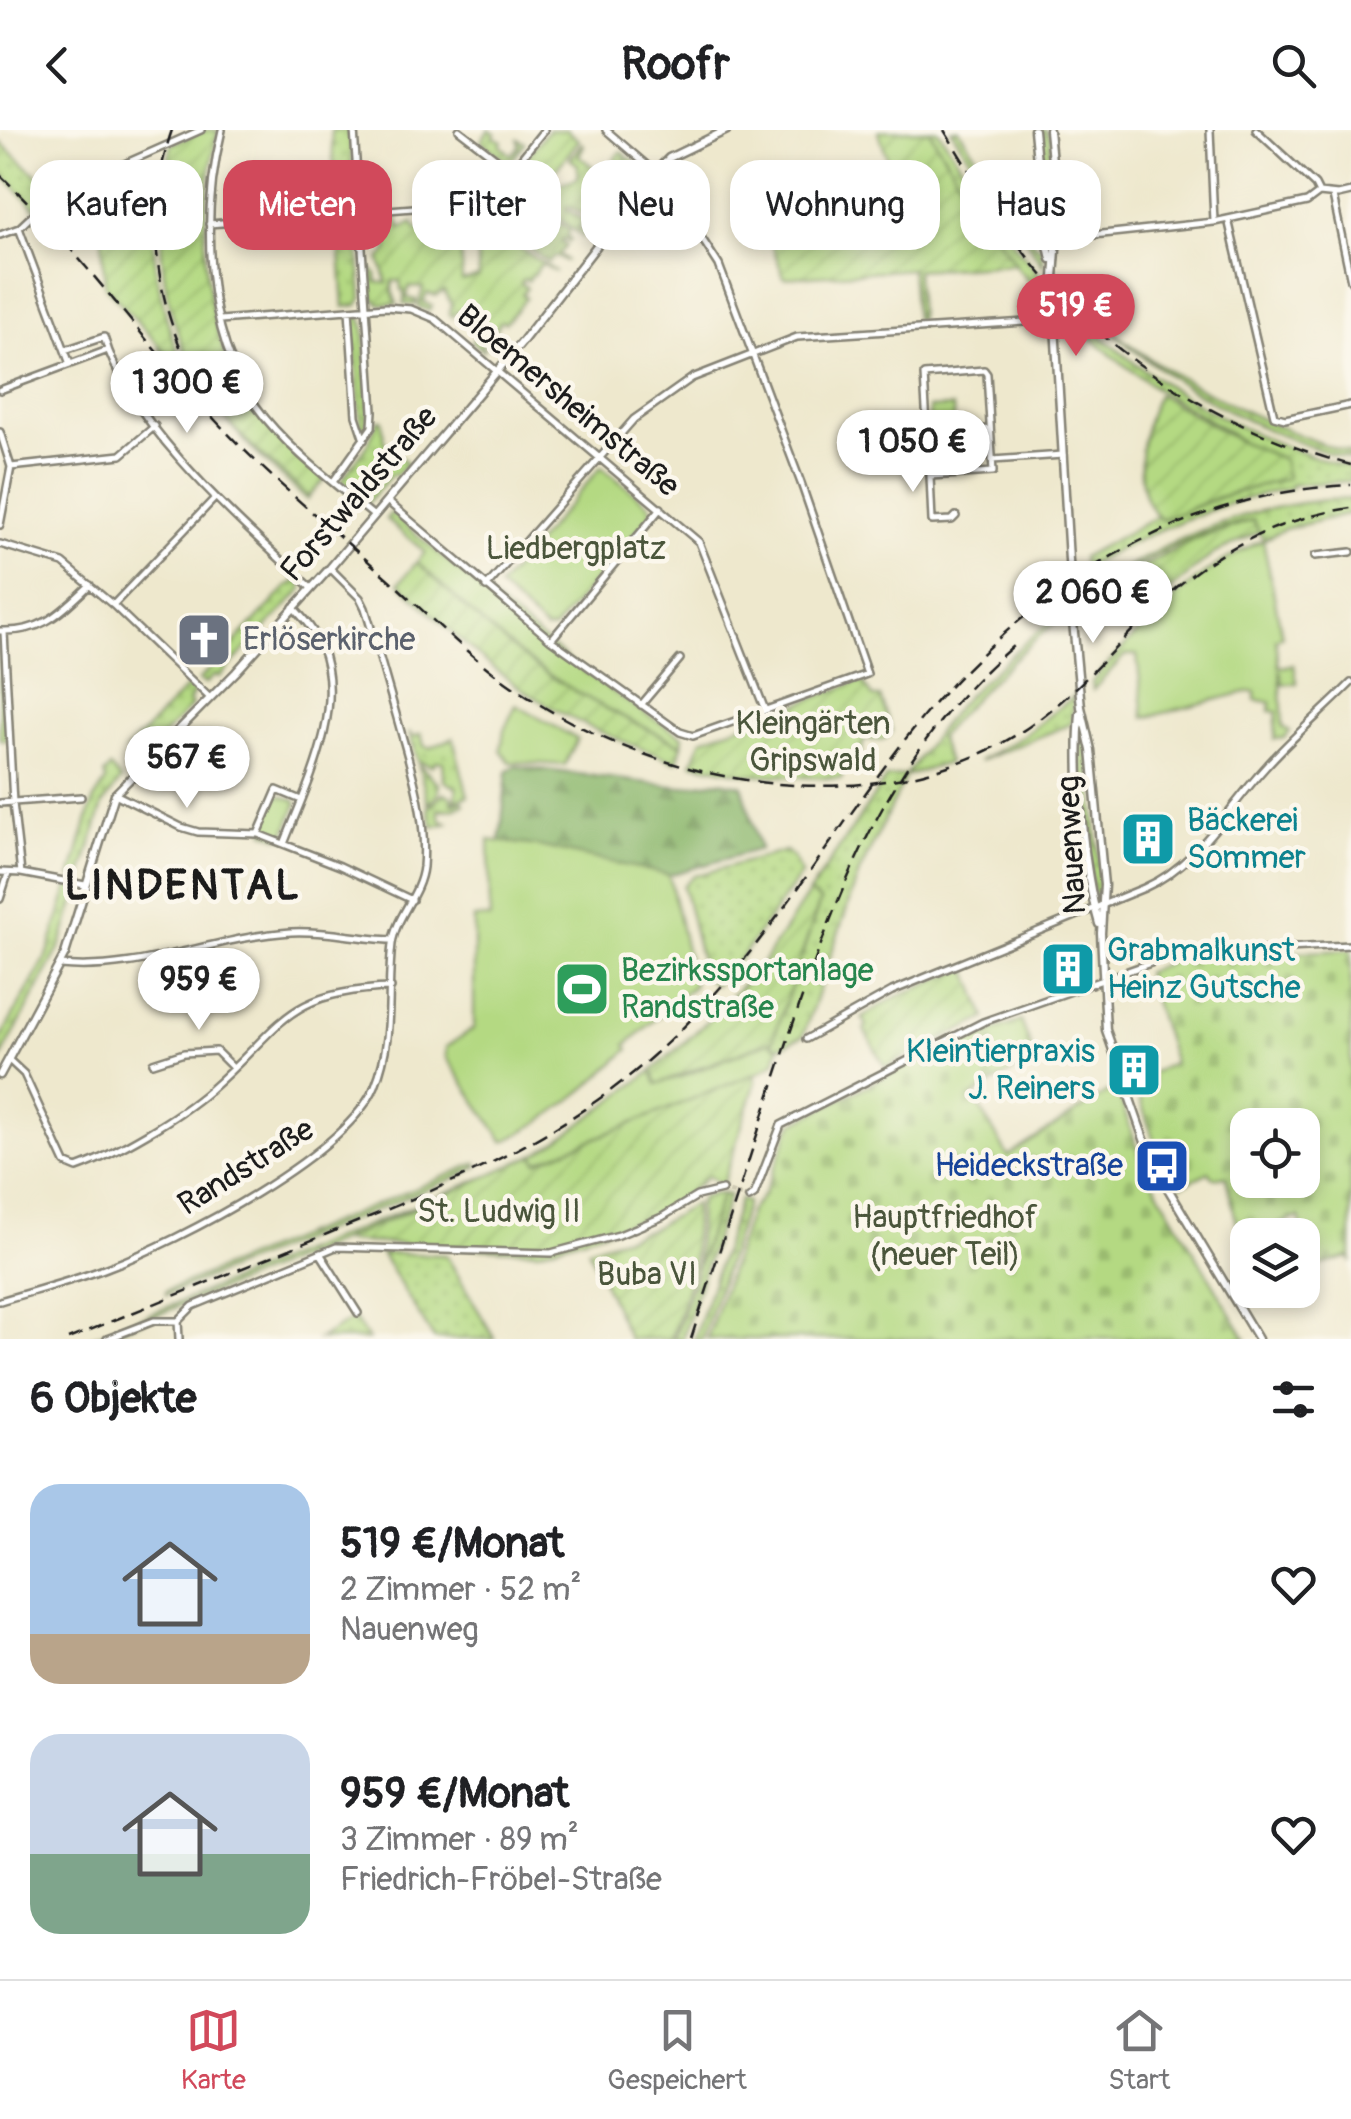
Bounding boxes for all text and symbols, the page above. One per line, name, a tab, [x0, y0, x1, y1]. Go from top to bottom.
text: Roofr	[621, 37, 730, 93]
icon: back	[30, 38, 85, 93]
icon: search	[1266, 38, 1321, 93]
chip: Kaufen	[30, 160, 203, 250]
chip: Mieten	[223, 160, 392, 250]
chip: Filter	[412, 160, 561, 250]
chip: Neu	[581, 160, 710, 250]
chip: Wohnung	[730, 160, 940, 250]
chip: Haus	[960, 160, 1101, 250]
pin: 519 €	[1006, 274, 1146, 359]
text: 519 €	[1039, 286, 1113, 326]
street label: Bloemersheimstraße	[448, 296, 688, 506]
pin: 1 300 €	[95, 351, 279, 436]
text: 1 300 €	[132, 363, 242, 403]
street label: Forstwaldstraße	[272, 398, 446, 590]
pin: 1 050 €	[821, 410, 1005, 495]
text: 1 050 €	[859, 422, 967, 462]
park label: Liedbergplatz	[486, 529, 666, 569]
pin: 2 060 €	[1001, 561, 1185, 646]
text: 2 060 €	[1035, 573, 1151, 613]
church icon: Erlöserkirche	[174, 610, 234, 670]
place label: Erlöserkirche	[243, 620, 415, 660]
park label: Kleingärten Gripswald	[735, 704, 891, 781]
pin: 567 €	[117, 726, 257, 811]
text: 567 €	[147, 738, 227, 778]
street label: Nauenweg	[1048, 775, 1096, 915]
place label: Bäckerei Sommer	[1187, 801, 1306, 878]
building icon: Bäckerei Sommer	[1118, 809, 1178, 869]
district label: LINDENTAL	[65, 860, 301, 912]
place label: Grabmalkunst Heinz Gutsche	[1107, 931, 1301, 1008]
building icon: Grabmalkunst Heinz Gutsche	[1038, 939, 1098, 999]
pin: 959 €	[129, 948, 269, 1033]
place label: Bezirkssportanlage Randstraße	[621, 951, 874, 1028]
sports icon: Bezirkssportanlage Randstraße	[552, 959, 612, 1019]
text: 959 €	[160, 960, 238, 1000]
place label: Kleintierpraxis J. Reiners	[906, 1032, 1095, 1109]
building icon: Kleintierpraxis J. Reiners	[1104, 1040, 1164, 1100]
map controls	[1230, 1108, 1320, 1308]
button: locate	[1230, 1108, 1320, 1198]
street label: Randstraße	[171, 1109, 322, 1224]
bus stop icon: Heideckstraße	[1132, 1136, 1192, 1196]
place label: Heideckstraße	[934, 1146, 1123, 1186]
park label: St. Ludwig II	[417, 1192, 581, 1232]
park label: Hauptfriedhof (neuer Teil)	[852, 1198, 1038, 1275]
button: layers	[1230, 1218, 1320, 1308]
park label: Buba VI	[597, 1255, 697, 1295]
icon: filters	[1266, 1372, 1321, 1427]
text: 6 Objekte	[30, 1373, 196, 1425]
text: 519 €/Monat	[340, 1518, 564, 1570]
icon: home	[110, 1524, 230, 1644]
icon: heart	[1266, 1557, 1321, 1612]
text: 2 Zimmer · 52 m²	[340, 1570, 581, 1610]
text: Nauenweg	[340, 1610, 479, 1650]
text: 959 €/Monat	[340, 1768, 569, 1820]
icon: home	[110, 1774, 230, 1894]
icon: heart	[1266, 1807, 1321, 1862]
text: 3 Zimmer · 89 m²	[340, 1820, 579, 1860]
text: Friedrich-Fröbel-Straße	[340, 1860, 662, 1900]
tab: Karte	[181, 2003, 246, 2098]
tab: Gespeichert	[607, 2003, 747, 2098]
tab: Start	[1108, 2003, 1170, 2098]

